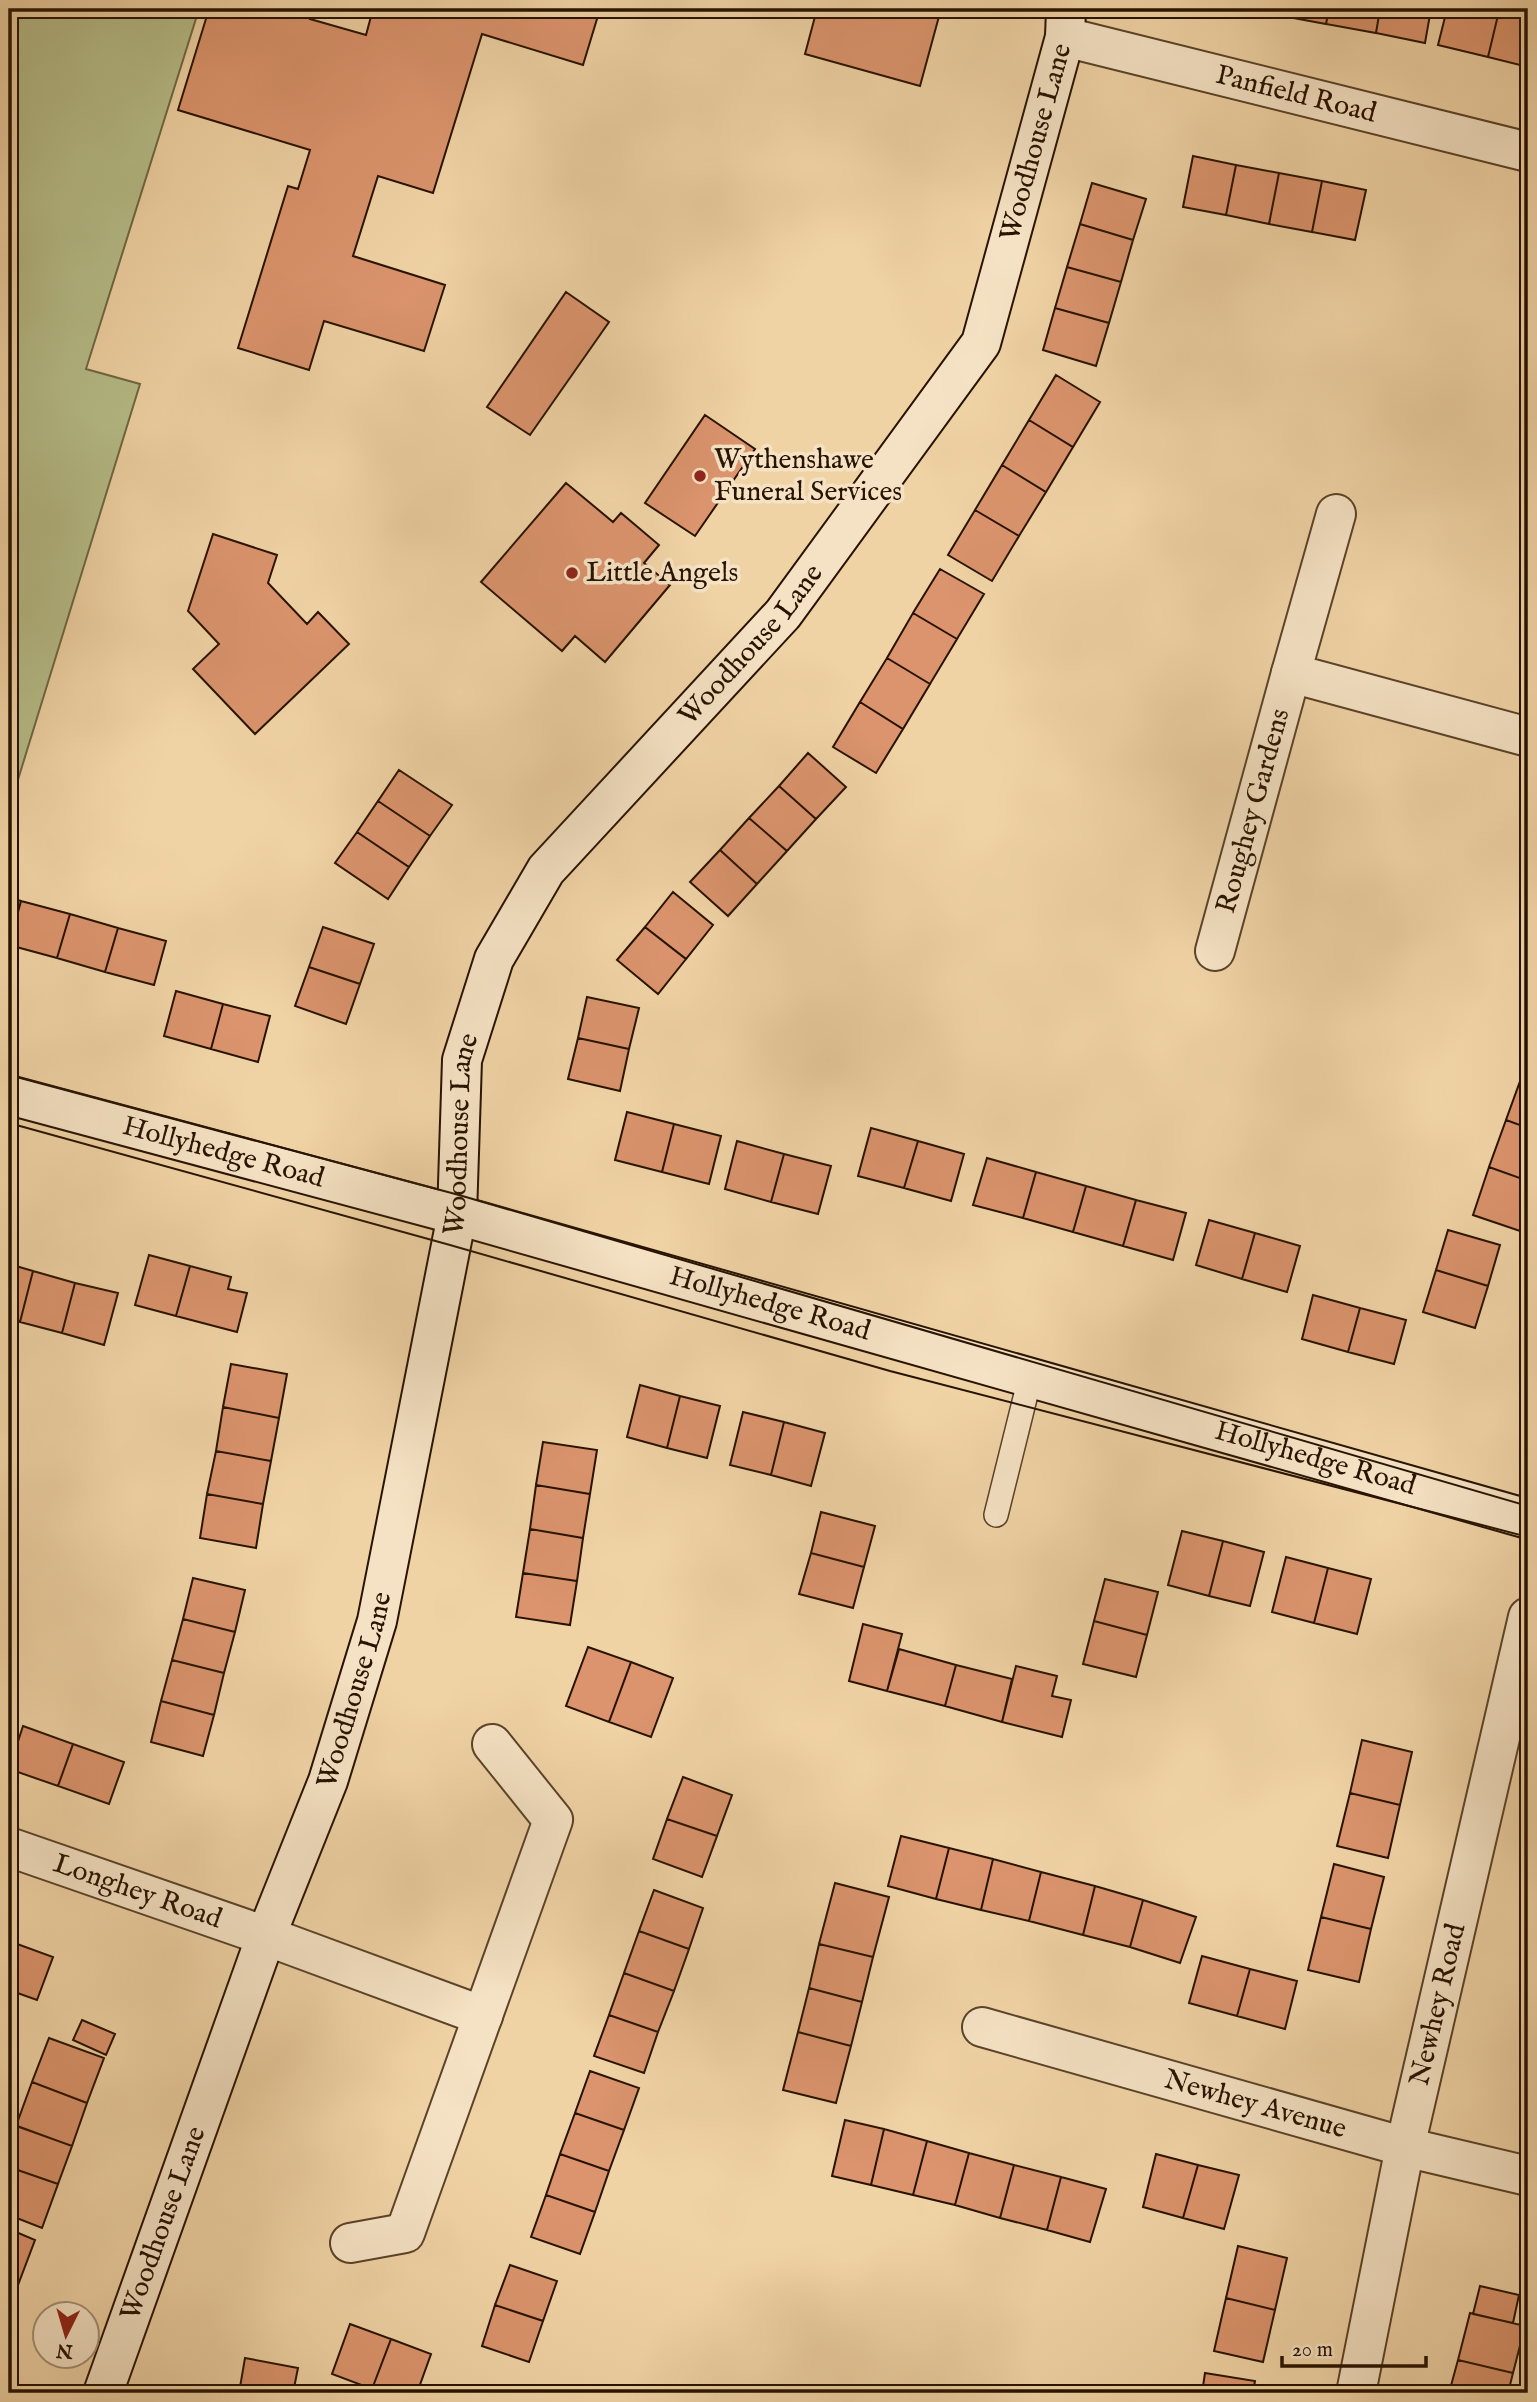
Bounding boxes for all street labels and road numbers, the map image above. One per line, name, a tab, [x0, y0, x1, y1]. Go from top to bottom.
street label: Woodhouse Lane	[992, 40, 1080, 245]
street label: Panfield Road	[1212, 58, 1380, 131]
street label: Woodhouse Lane	[671, 557, 831, 733]
street label: Roughey Gardens	[1209, 705, 1298, 917]
street label: Woodhouse Lane	[436, 1029, 487, 1239]
street label: Hollyhedge Road	[119, 1109, 328, 1196]
street label: Hollyhedge Road	[665, 1259, 874, 1349]
street label: Hollyhedge Road	[1211, 1413, 1420, 1504]
street label: Woodhouse Lane	[309, 1589, 400, 1793]
street label: Longhey Road	[49, 1846, 227, 1937]
street label: Newhey Road	[1402, 1920, 1474, 2089]
street label: Newhey Avenue	[1160, 2062, 1350, 2147]
street label: Woodhouse Lane	[113, 2122, 214, 2325]

